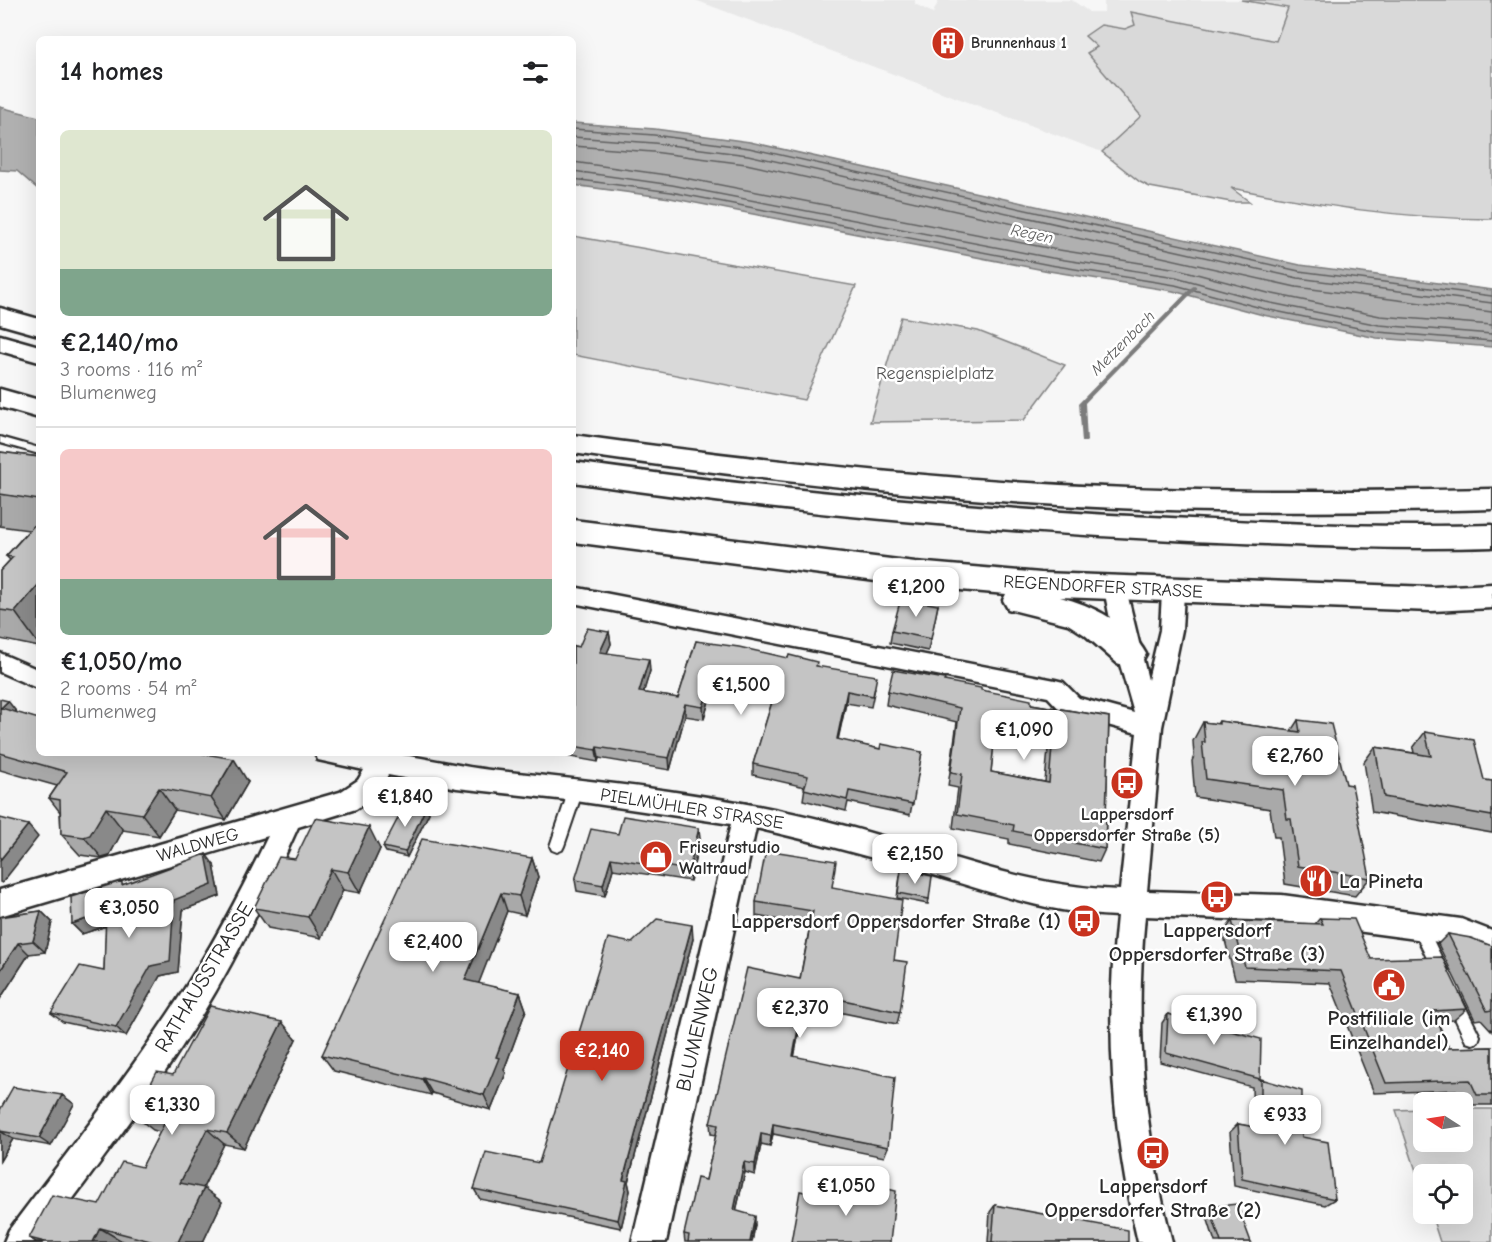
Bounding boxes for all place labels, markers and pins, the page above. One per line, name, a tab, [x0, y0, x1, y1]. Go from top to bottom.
building icon: Brunnenhaus 1	[930, 25, 966, 61]
place label: Brunnenhaus 1	[971, 34, 1067, 52]
pin: €1,200	[867, 567, 965, 618]
pin: €1,500	[692, 665, 790, 716]
pin: €1,090	[975, 710, 1073, 761]
pin: €2,760	[1246, 736, 1344, 787]
bus stop icon: Lappersdorf Oppersdorfer Straße (5)	[1109, 765, 1145, 801]
pin: €1,840	[356, 777, 454, 828]
place label: Lappersdorf Oppersdorfer Straße (5)	[1034, 804, 1220, 846]
pin: €2,150	[866, 834, 964, 885]
place label: Friseurstudio Waltraud	[679, 837, 780, 879]
shop icon: Friseurstudio Waltraud	[638, 839, 674, 875]
restaurant icon: La Pineta	[1298, 863, 1334, 899]
place label: La Pineta	[1339, 869, 1423, 893]
bus stop icon: Lappersdorf Oppersdorfer Straße (3)	[1199, 879, 1235, 915]
pin: €3,050	[80, 888, 178, 939]
bus stop icon: Lappersdorf Oppersdorfer Straße (1)	[1066, 903, 1102, 939]
place label: Lappersdorf Oppersdorfer Straße (1)	[731, 909, 1061, 933]
place label: Lappersdorf Oppersdorfer Straße (3)	[1109, 918, 1325, 966]
pin: €2,400	[384, 922, 482, 973]
public building icon: Postfiliale (im Einzelhandel)	[1371, 967, 1407, 1003]
pin: €2,370	[751, 988, 849, 1039]
pin: €1,390	[1165, 995, 1263, 1046]
place label: Postfiliale (im Einzelhandel)	[1328, 1006, 1450, 1054]
pin: €2,140	[553, 1031, 651, 1082]
pin: €1,330	[123, 1085, 221, 1136]
pin: €933	[1249, 1095, 1321, 1146]
bus stop icon: Lappersdorf Oppersdorfer Straße (2)	[1135, 1135, 1171, 1171]
pin: €1,050	[797, 1166, 895, 1217]
place label: Lappersdorf Oppersdorfer Straße (2)	[1045, 1174, 1261, 1222]

